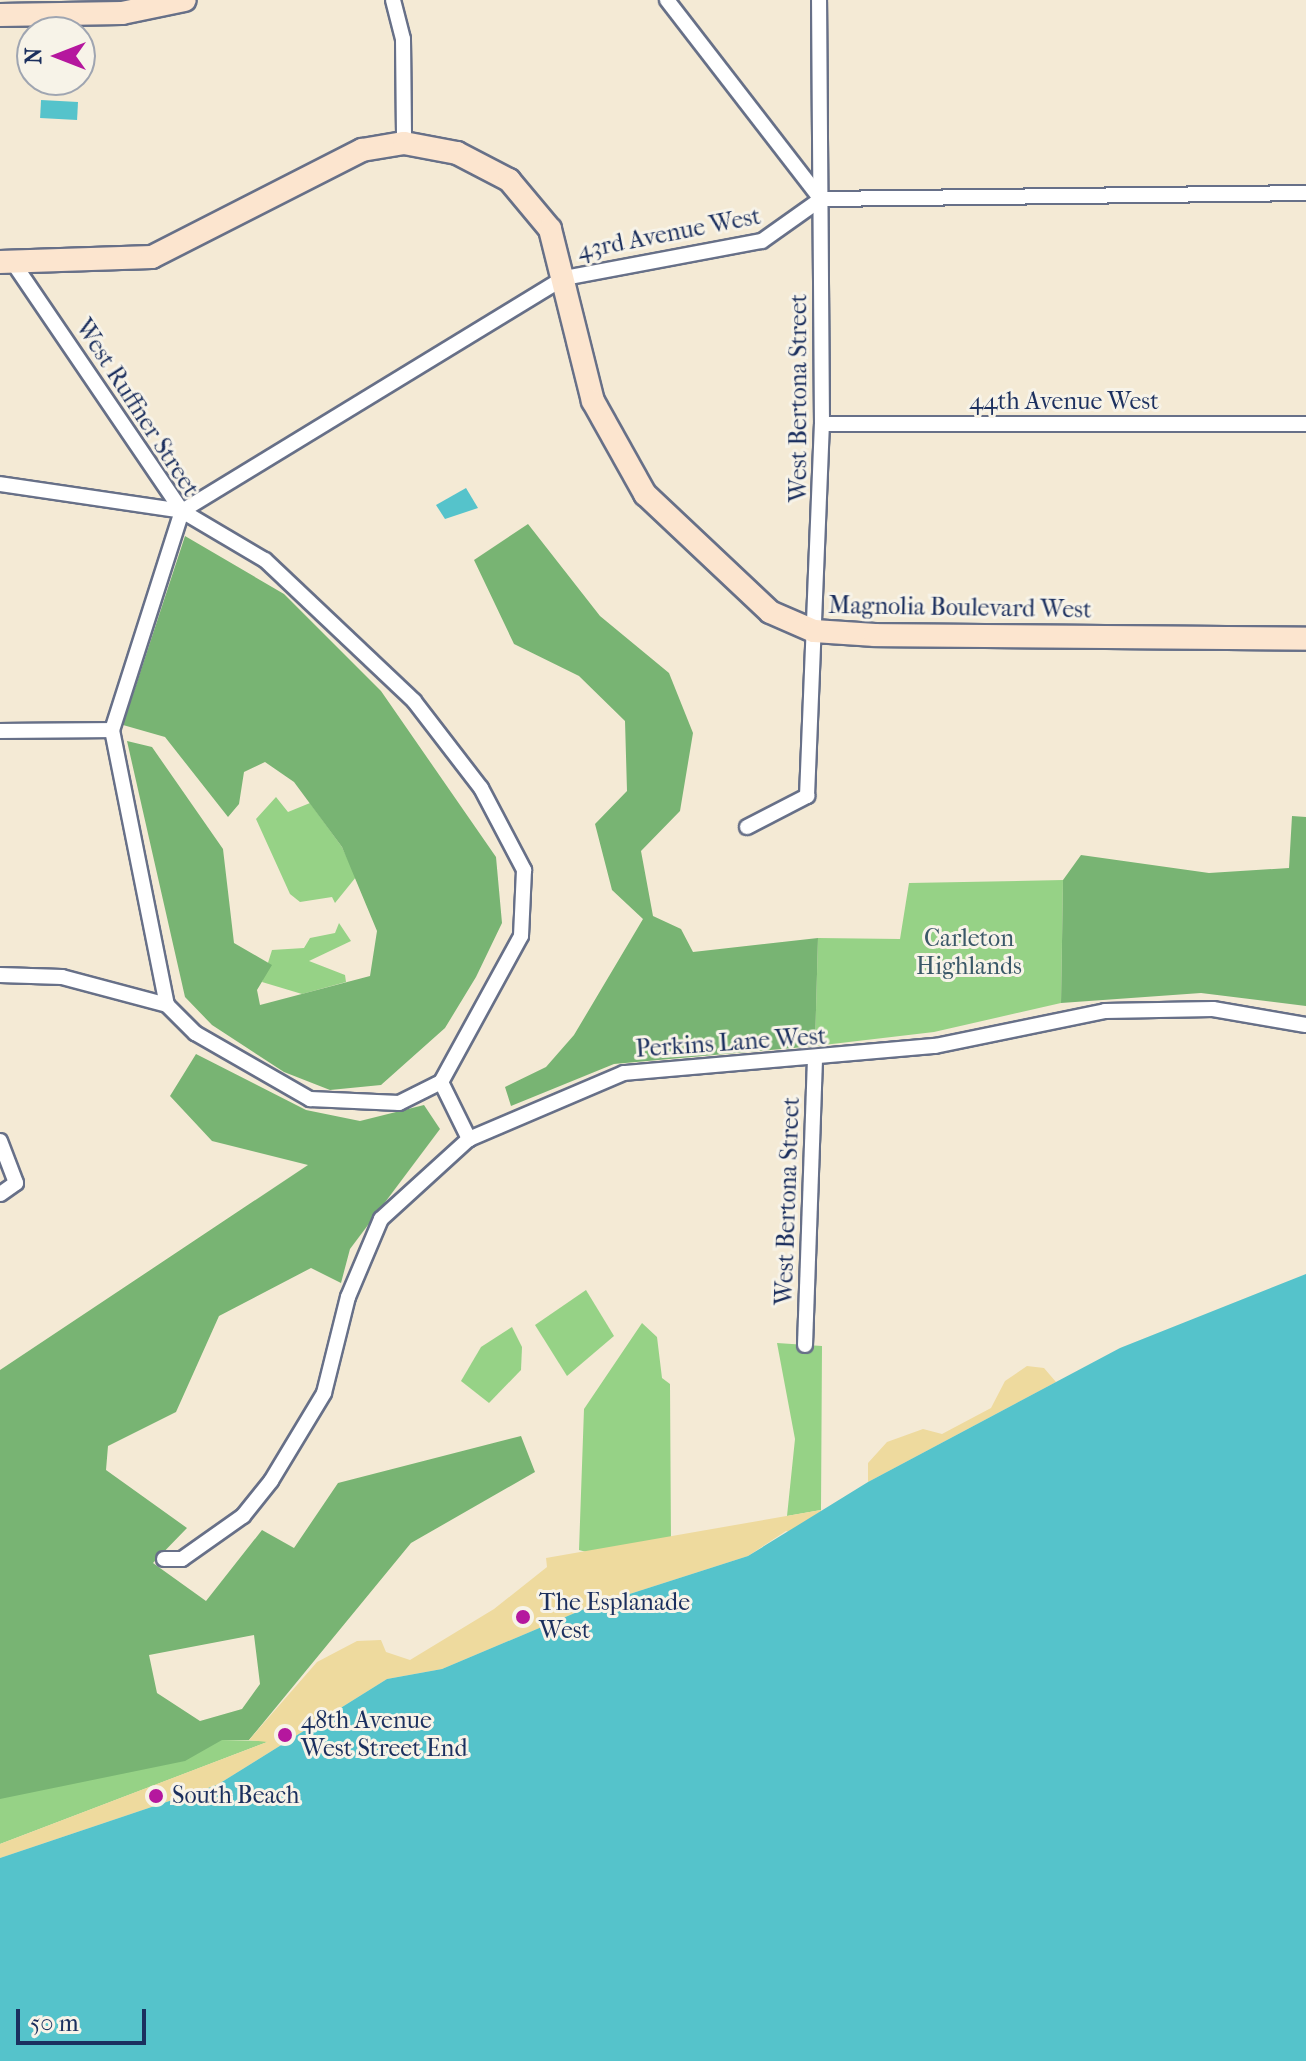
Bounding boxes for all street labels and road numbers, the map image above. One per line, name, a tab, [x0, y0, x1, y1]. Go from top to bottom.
street label: 43rd Avenue West	[575, 202, 763, 266]
street label: West Bertona Street	[785, 294, 813, 502]
street label: West Ruffner Street	[69, 314, 205, 502]
street label: 44th Avenue West	[969, 388, 1159, 416]
street label: Magnolia Boulevard West	[828, 591, 1092, 625]
street label: Perkins Lane West	[635, 1022, 827, 1064]
street label: West Bertona Street	[770, 1096, 806, 1306]

